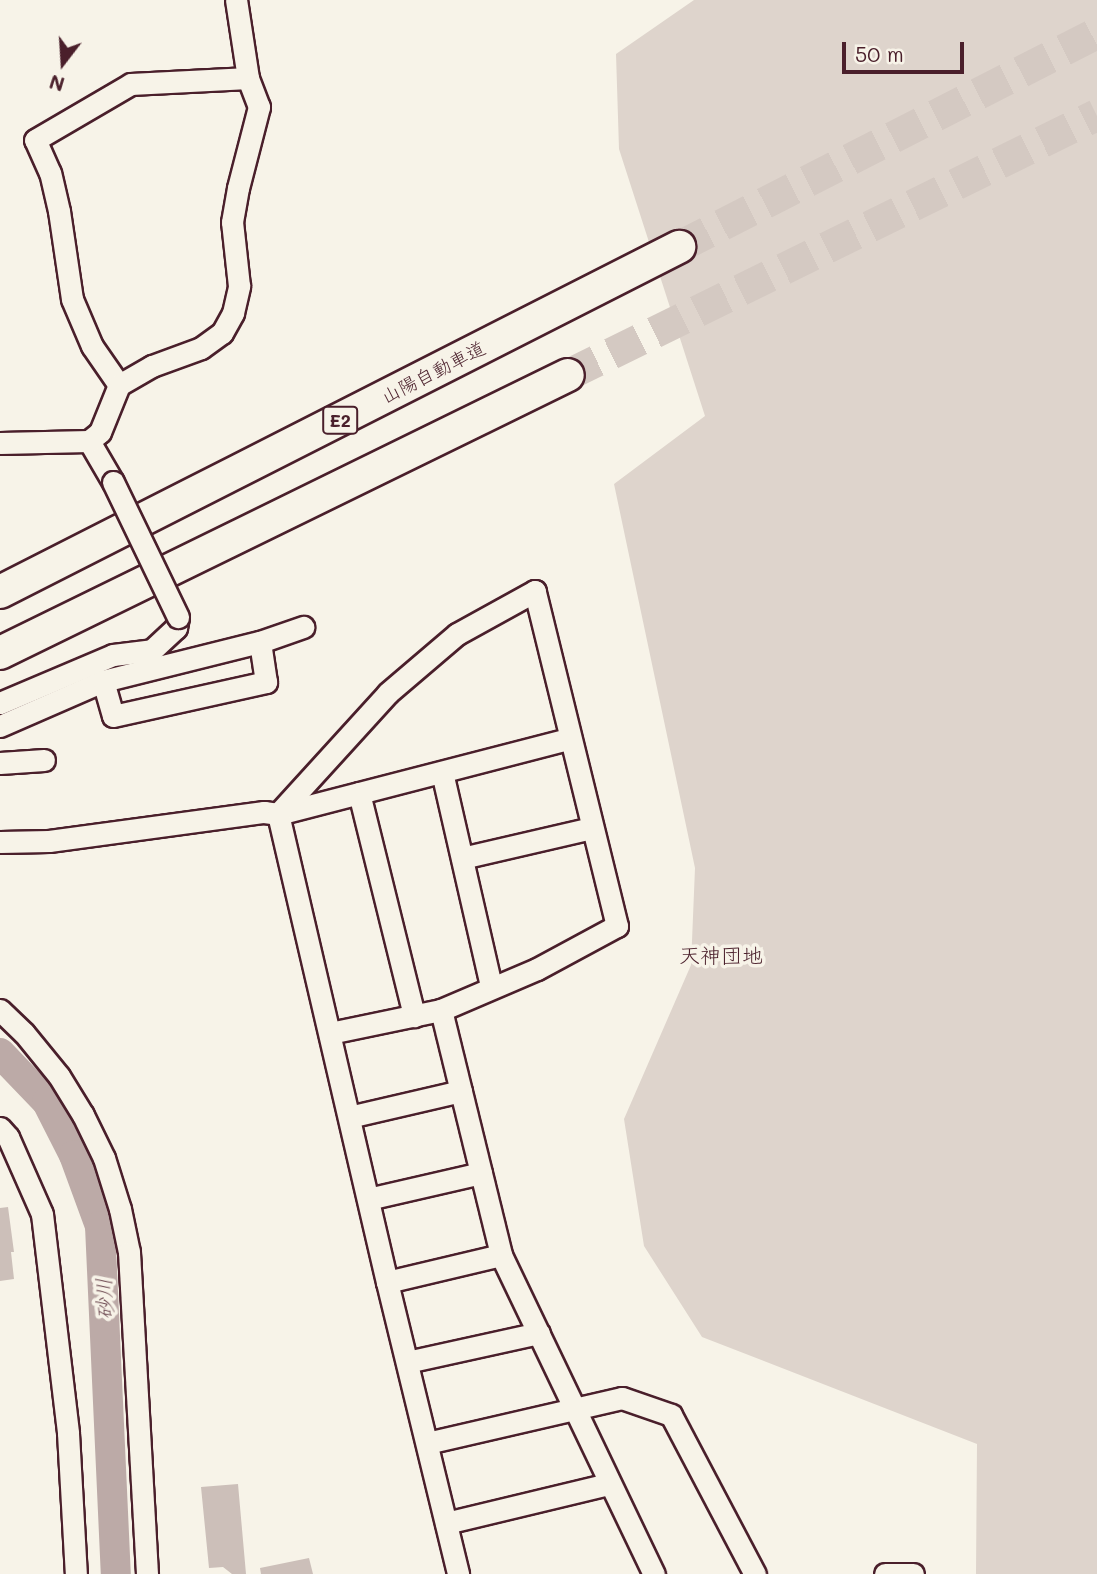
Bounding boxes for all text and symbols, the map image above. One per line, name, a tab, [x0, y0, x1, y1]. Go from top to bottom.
north arrow	[28, 28, 98, 98]
scale bar	[845, 28, 968, 72]
text: 50 m	[855, 40, 904, 67]
text: N	[46, 70, 67, 98]
street label: 山陽自動車道	[377, 336, 489, 408]
road number: E2	[321, 406, 359, 434]
district label: 天神団地	[679, 942, 763, 968]
water label: 砂川	[90, 1277, 118, 1321]

